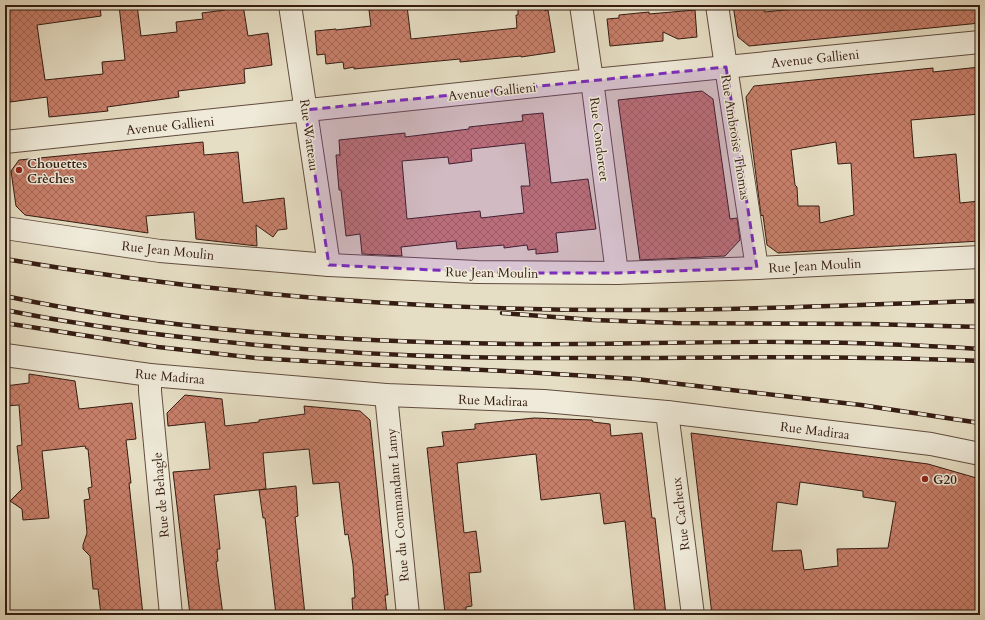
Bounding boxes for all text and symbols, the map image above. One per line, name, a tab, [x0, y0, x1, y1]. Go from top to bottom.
street label: Avenue Gallieni	[770, 45, 861, 73]
street label: Rue Ambroise Thomas	[716, 73, 754, 201]
street label: Avenue Gallieni	[447, 78, 538, 106]
street label: Rue Condorcet	[585, 96, 613, 182]
street label: Rue Watteau	[295, 98, 323, 172]
street label: Avenue Gallieni	[125, 112, 216, 140]
place label: Chouettes Crèches	[27, 155, 87, 188]
marker: Chouettes Crèches	[14, 165, 24, 175]
street label: Rue Jean Moulin	[121, 237, 216, 265]
street label: Rue Jean Moulin	[768, 255, 863, 277]
street label: Rue Jean Moulin	[445, 263, 539, 283]
street label: Rue Madiraa	[134, 365, 206, 389]
street label: Rue Madiraa	[458, 391, 529, 411]
street label: Rue Madiraa	[779, 418, 851, 444]
street label: Rue du Commandant Lamy	[382, 427, 414, 582]
street label: Rue de Behagle	[148, 451, 174, 538]
place label: G20	[933, 471, 957, 489]
marker: G20	[920, 474, 930, 484]
street label: Rue Cacheux	[668, 476, 694, 552]

